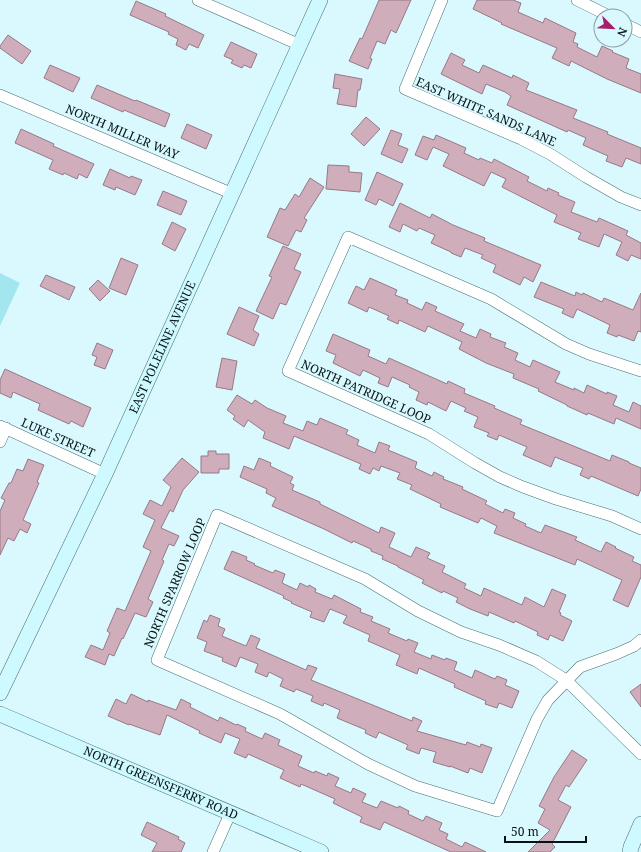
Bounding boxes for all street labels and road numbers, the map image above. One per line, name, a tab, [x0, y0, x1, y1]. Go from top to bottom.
street label: EAST WHITE SANDS LANE	[413, 73, 559, 150]
street label: NORTH MILLER WAY	[63, 100, 182, 163]
street label: EAST POLELINE AVENUE	[125, 278, 199, 416]
street label: NORTH PATRIDGE LOOP	[299, 355, 434, 428]
street label: LUKE STREET	[19, 414, 98, 462]
street label: NORTH SPARROW LOOP	[139, 515, 210, 650]
street label: NORTH GREENSFERRY ROAD	[81, 742, 241, 824]

